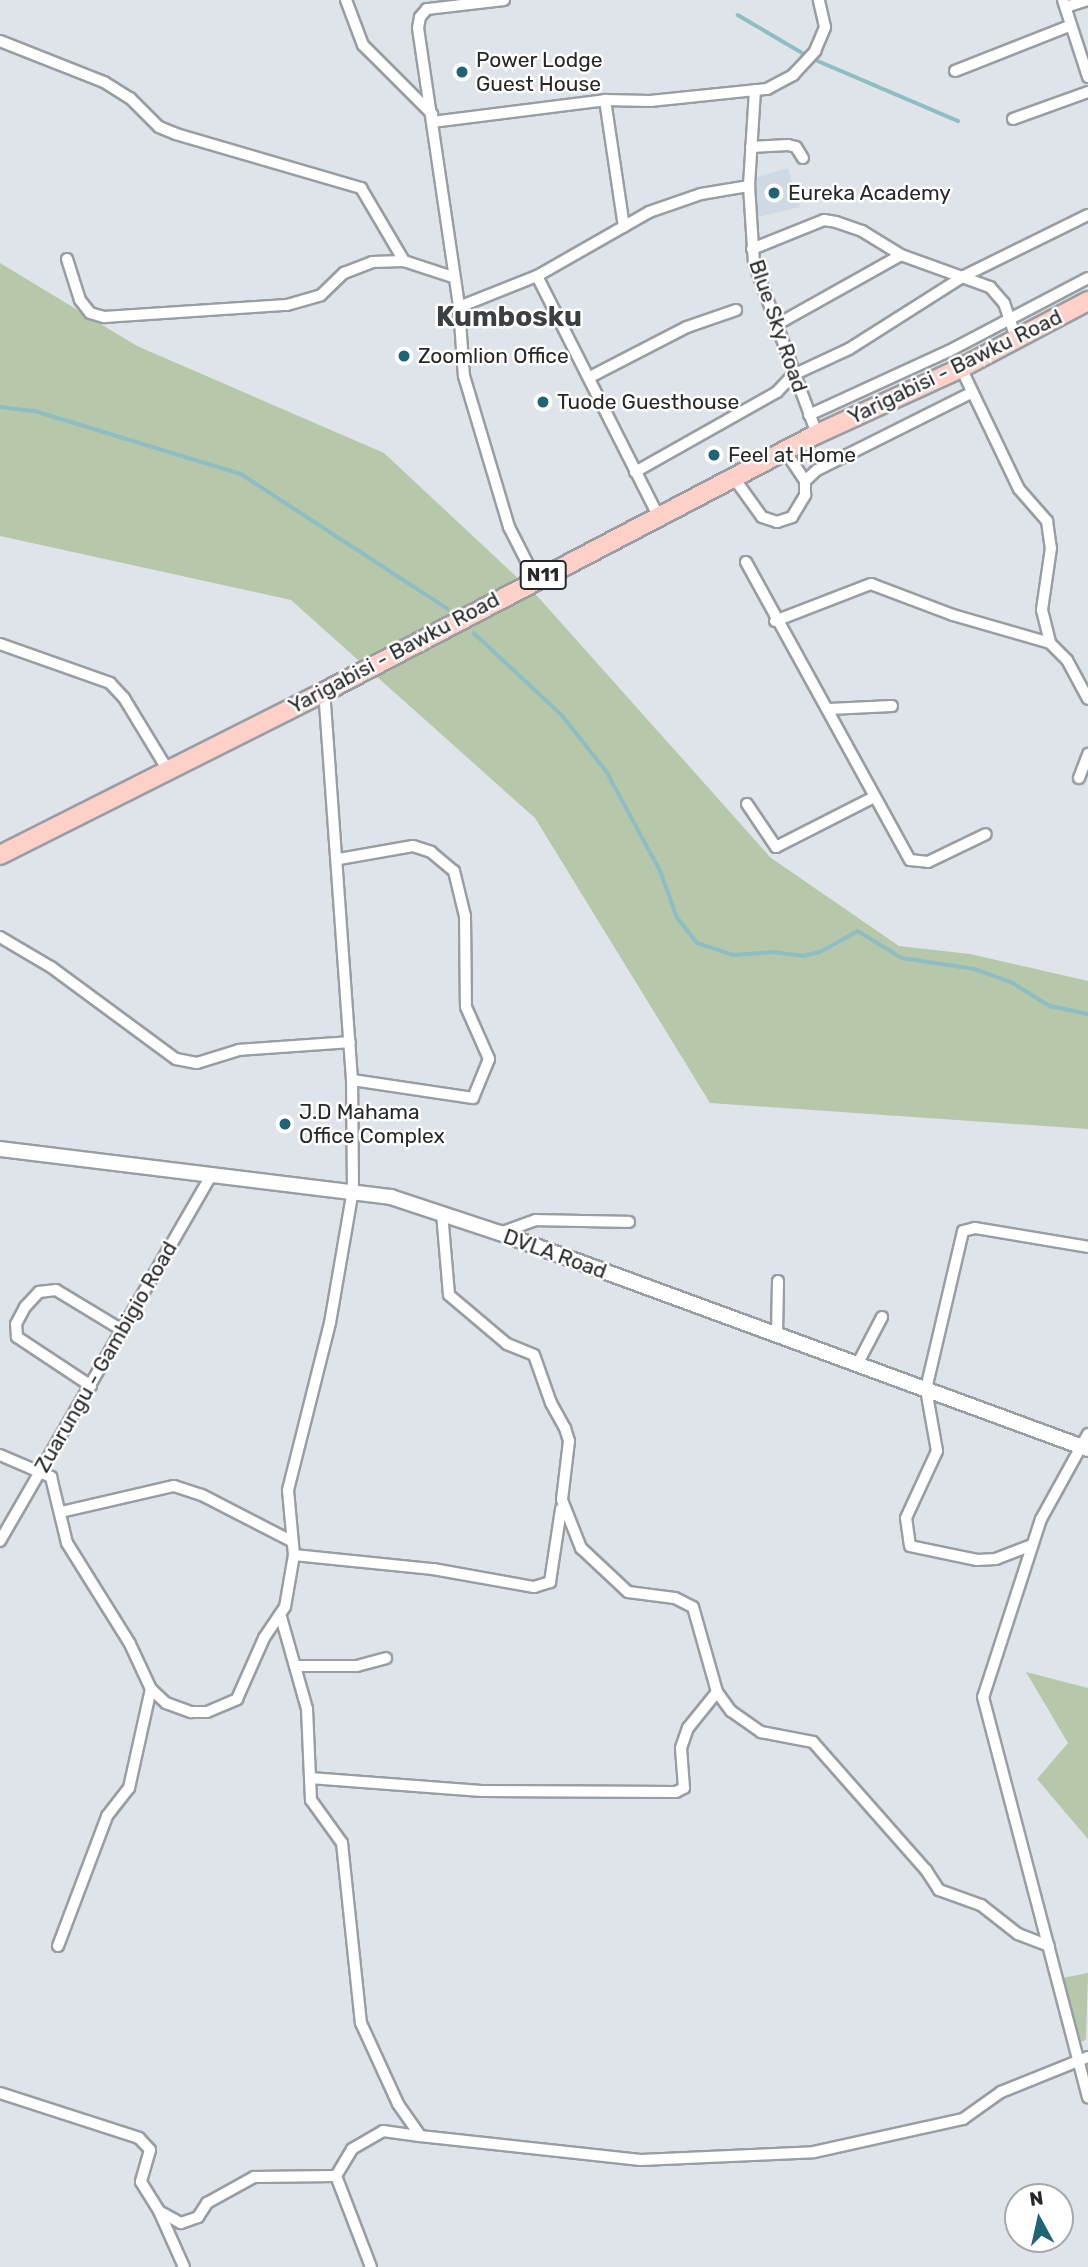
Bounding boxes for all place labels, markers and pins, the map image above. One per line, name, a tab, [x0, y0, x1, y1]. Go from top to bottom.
place label: Power Lodge Guest House	[476, 47, 603, 97]
marker: Power Lodge Guest House	[454, 64, 470, 80]
place label: Eureka Academy	[788, 180, 951, 206]
marker: Eureka Academy	[766, 185, 782, 201]
place label: Zoomlion Office	[418, 343, 569, 369]
marker: Zoomlion Office	[396, 348, 412, 364]
place label: Tuode Guesthouse	[557, 389, 739, 415]
marker: Tuode Guesthouse	[535, 394, 551, 410]
place label: Feel at Home	[728, 442, 856, 468]
marker: Feel at Home	[706, 447, 722, 463]
place label: J.D Mahama Office Complex	[299, 1099, 445, 1149]
marker: J.D Mahama Office Complex	[277, 1116, 293, 1132]

